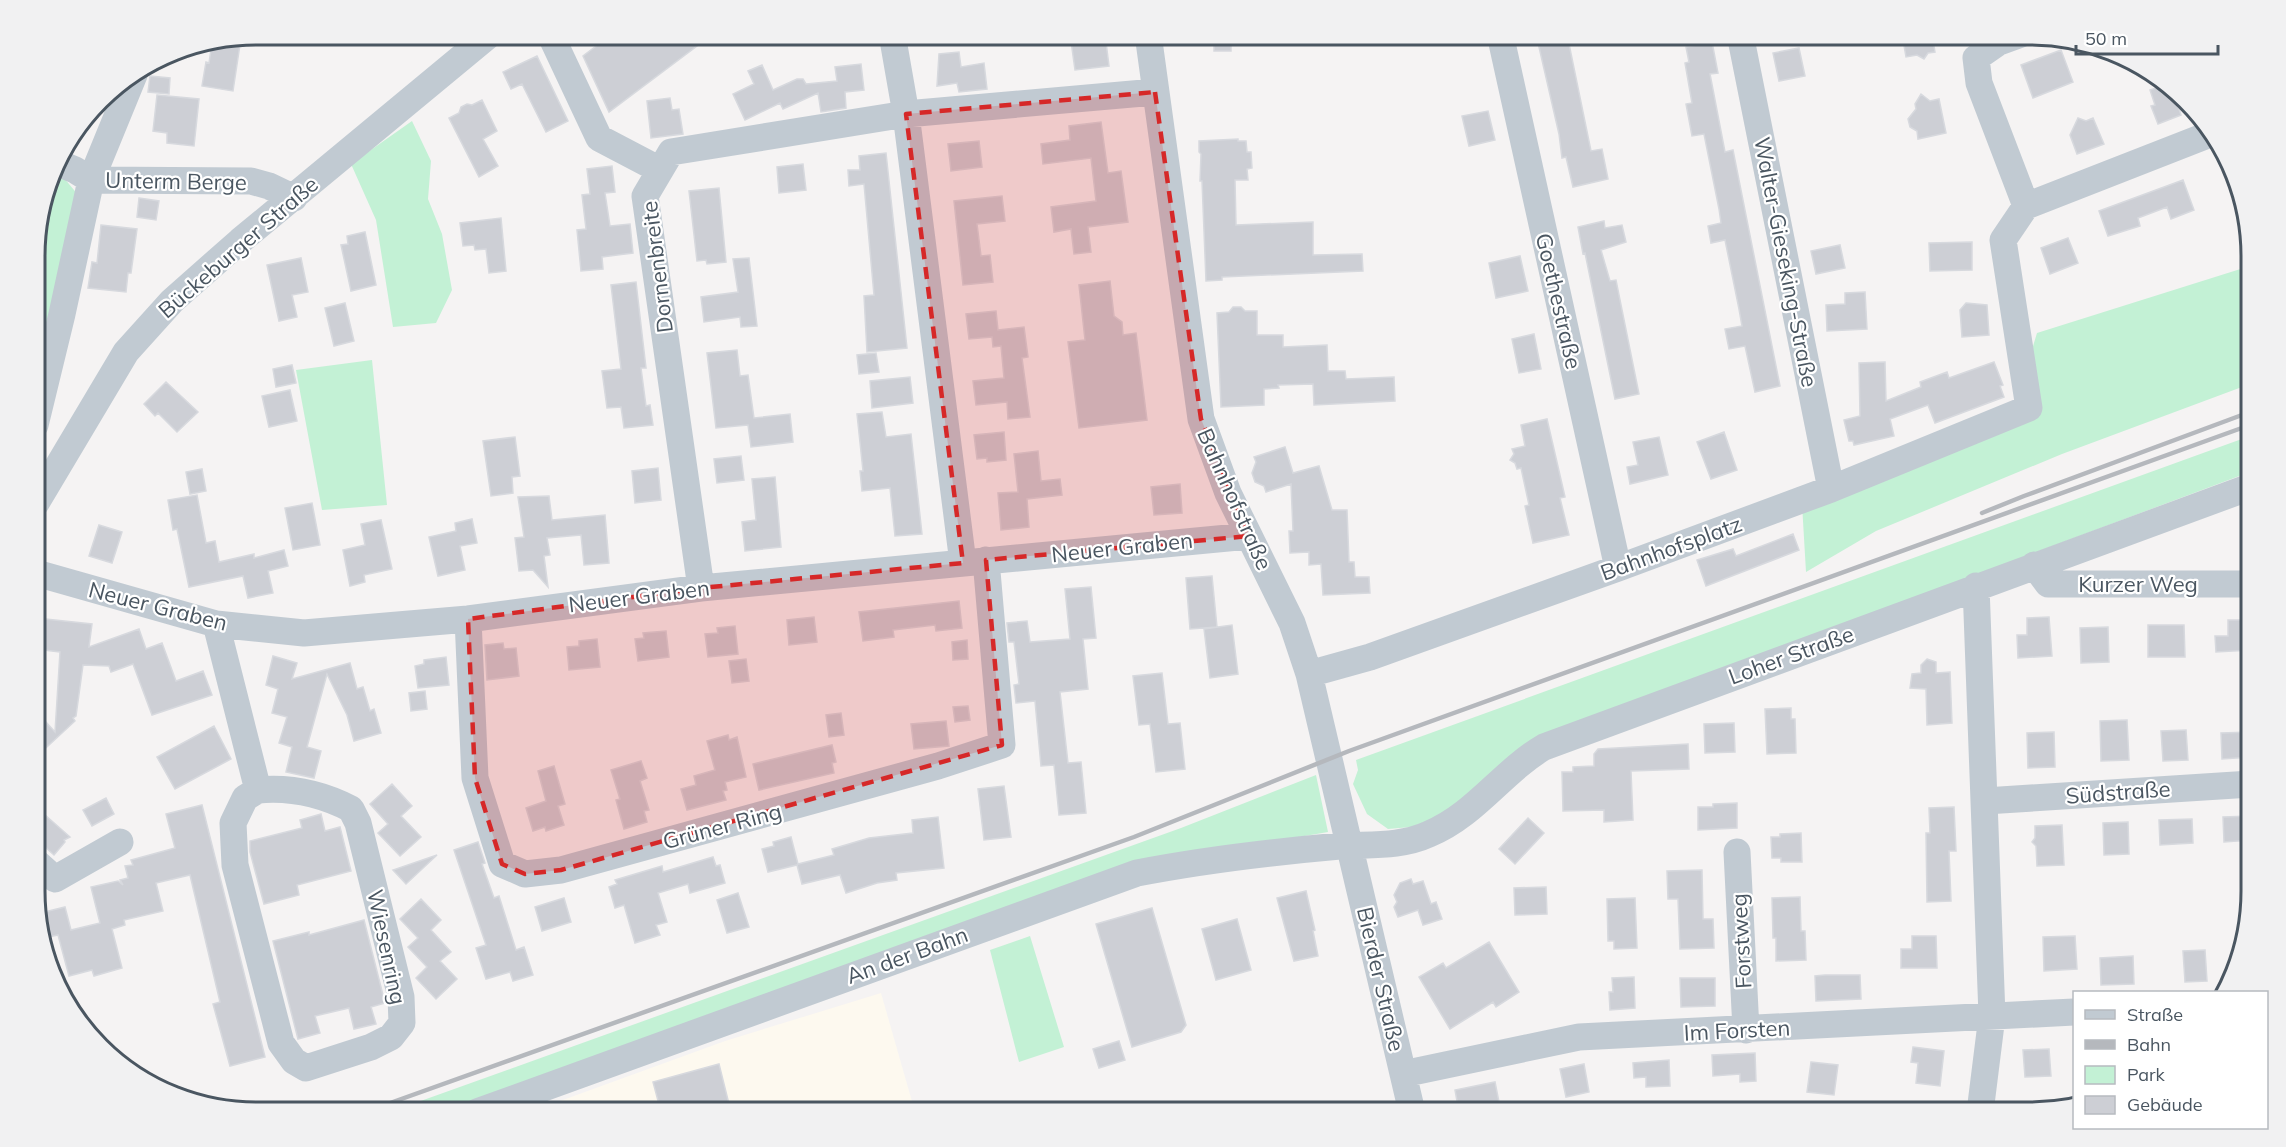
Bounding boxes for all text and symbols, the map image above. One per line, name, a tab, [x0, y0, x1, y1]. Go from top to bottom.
scale bar	[2076, 18, 2218, 56]
text: 50 m	[2085, 27, 2127, 50]
street label: Walter-Gieseking-Straße	[1748, 135, 1824, 389]
street label: Unterm Berge	[105, 166, 247, 196]
street label: Bückeburger Straße	[152, 170, 324, 324]
street label: Dornenbreite	[635, 200, 679, 334]
street label: Goethestraße	[1530, 230, 1588, 372]
street label: Bahnhofstraße	[1191, 424, 1279, 574]
street label: Bahnhofsplatz	[1597, 509, 1745, 587]
street label: Neuer Graben	[1050, 526, 1194, 568]
street label: Kurzer Weg	[2078, 570, 2198, 598]
street label: Neuer Graben	[567, 573, 711, 619]
street label: Neuer Graben	[86, 575, 230, 637]
street label: Loher Straße	[1724, 619, 1858, 691]
street label: Südstraße	[2065, 774, 2171, 810]
street label: Grüner Ring	[659, 797, 785, 855]
street label: Wiesenring	[361, 887, 413, 1007]
street label: Forstweg	[1725, 893, 1757, 989]
street label: Bierder Straße	[1351, 904, 1411, 1054]
street label: An der Bahn	[842, 920, 972, 990]
legend	[2073, 991, 2268, 1129]
text: Straße	[2127, 1003, 2183, 1026]
street label: Im Forsten	[1683, 1013, 1791, 1047]
text: Bahn	[2127, 1033, 2171, 1056]
text: Park	[2127, 1063, 2166, 1086]
text: Gebäude	[2127, 1093, 2203, 1116]

